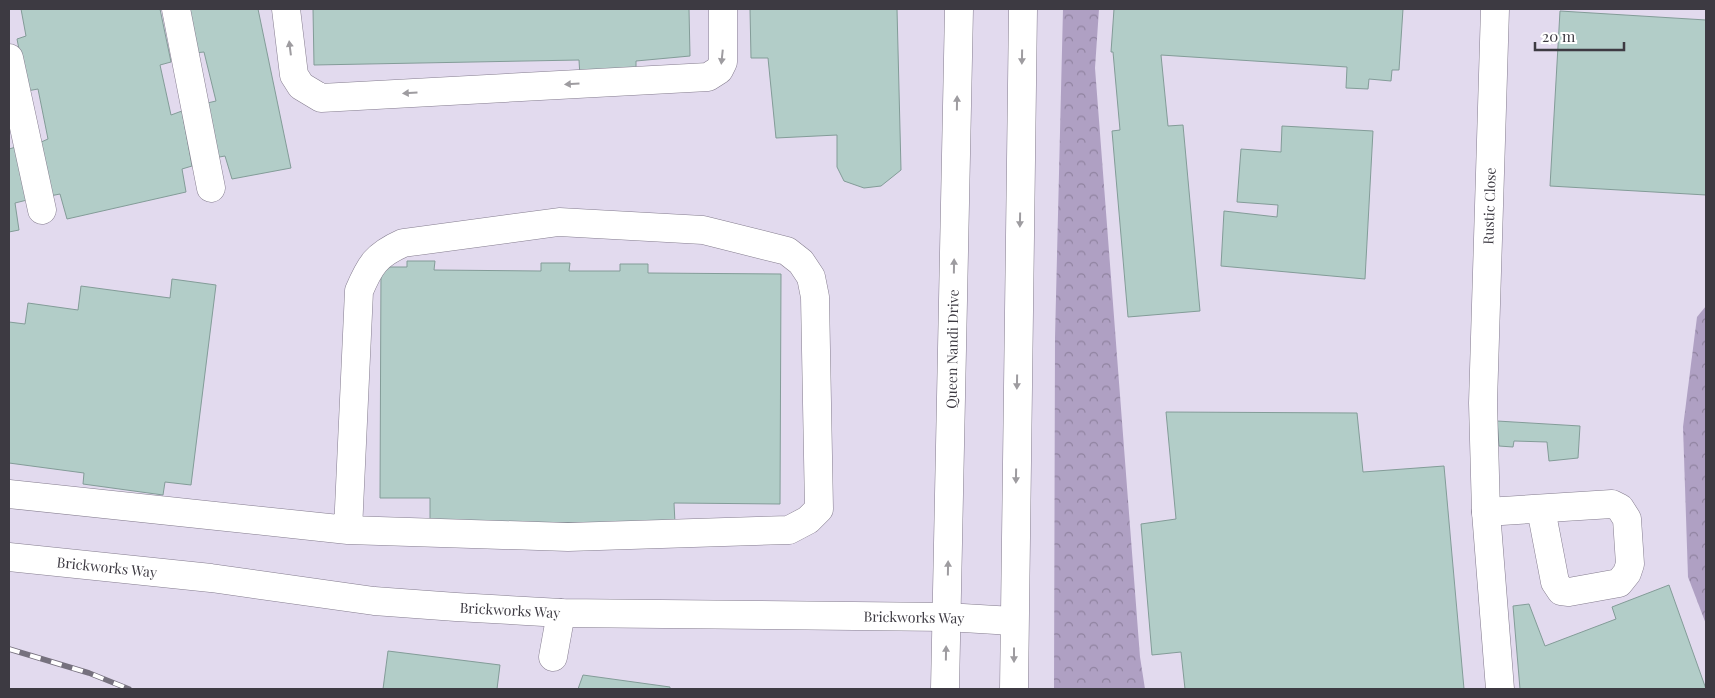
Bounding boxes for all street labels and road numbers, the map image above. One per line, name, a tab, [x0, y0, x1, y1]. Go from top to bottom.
street label: Rustic Close	[1478, 167, 1500, 245]
street label: Queen Nandi Drive	[941, 289, 963, 409]
street label: Brickworks Way	[56, 552, 158, 582]
street label: Brickworks Way	[459, 598, 561, 622]
street label: Brickworks Way	[864, 607, 964, 627]

